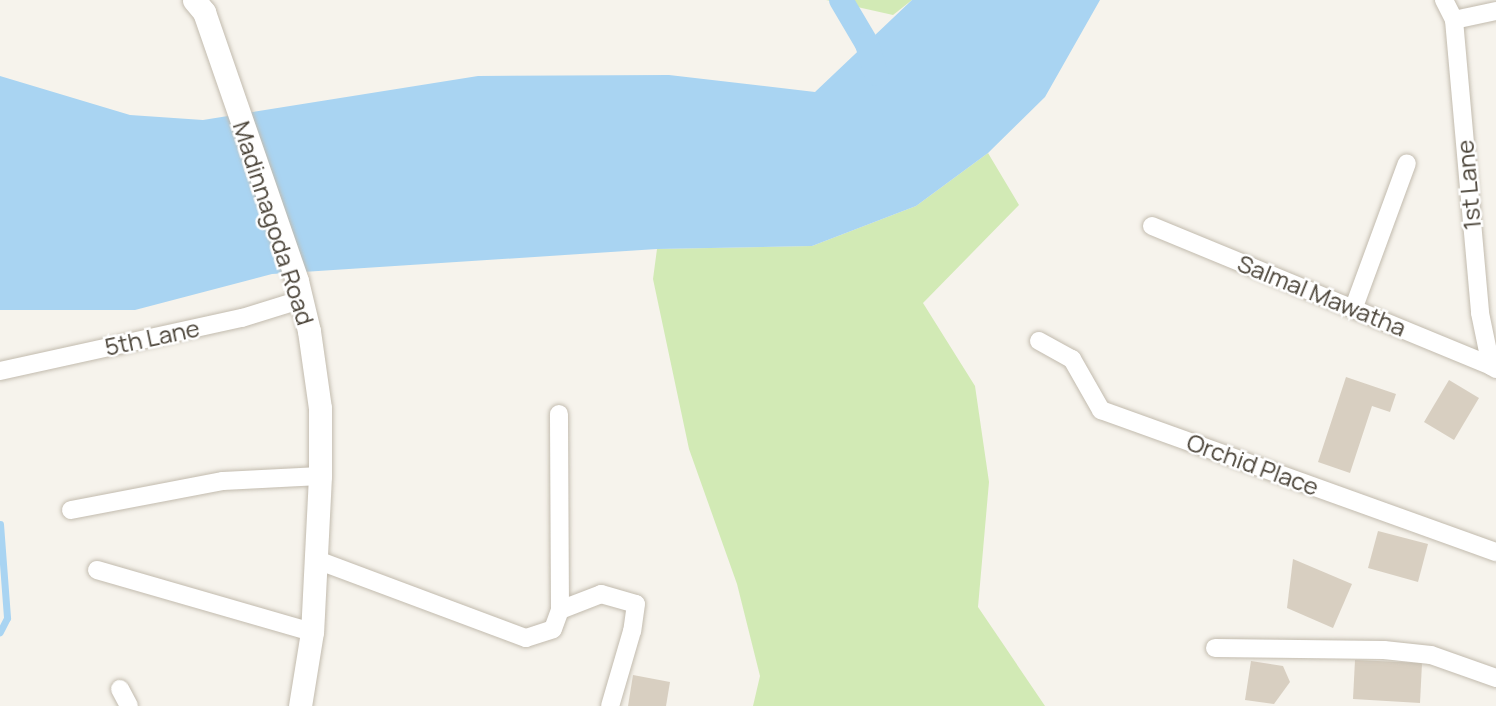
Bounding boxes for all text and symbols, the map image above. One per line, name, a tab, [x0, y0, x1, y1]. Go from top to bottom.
street label: Madinnagoda Road	[227, 117, 321, 329]
street label: 1st Lane	[1450, 139, 1486, 231]
street label: Salmal Mawatha	[1234, 248, 1410, 342]
street label: 5th Lane	[102, 313, 202, 361]
street label: Orchid Place	[1183, 427, 1323, 501]

